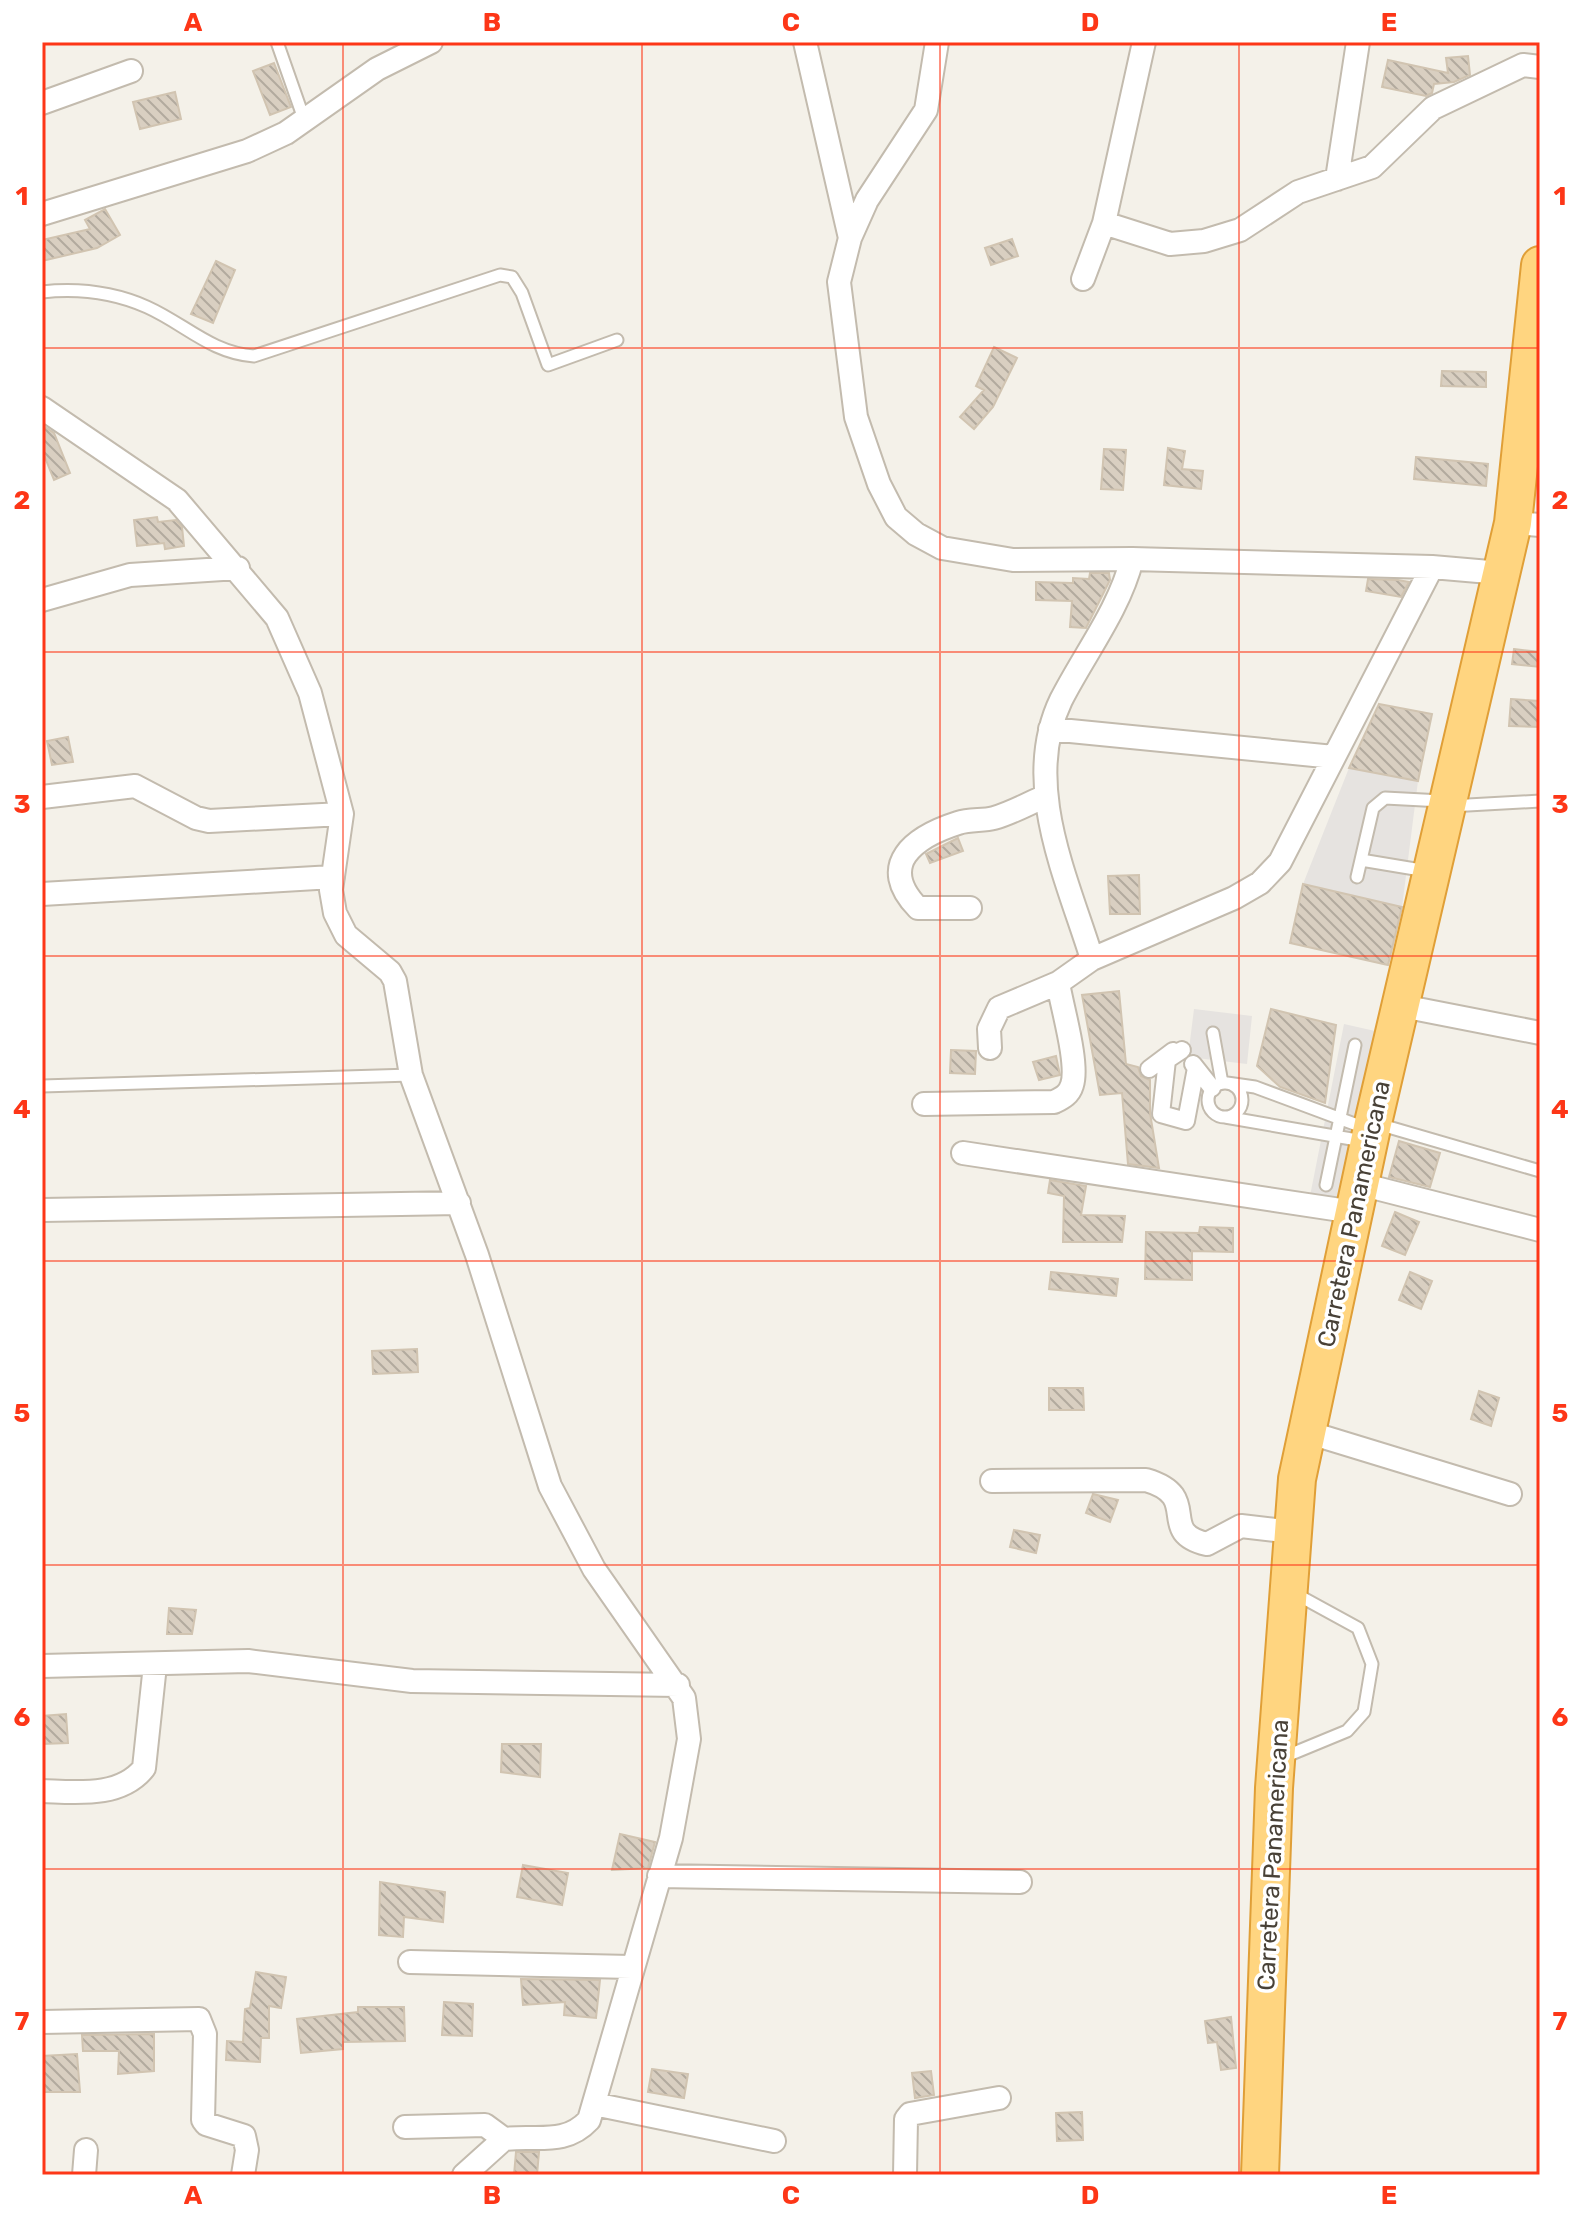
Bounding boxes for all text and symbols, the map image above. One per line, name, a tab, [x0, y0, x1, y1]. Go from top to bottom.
text: A	[184, 7, 203, 38]
text: B	[483, 7, 501, 38]
text: C	[782, 7, 800, 38]
text: D	[1081, 7, 1099, 38]
text: E	[1381, 7, 1397, 38]
text: 1	[16, 181, 28, 212]
text: 1	[1554, 181, 1566, 212]
text: 2	[14, 485, 30, 516]
text: 2	[1552, 485, 1568, 516]
text: 3	[13, 789, 31, 820]
text: 3	[1551, 789, 1569, 820]
street label: Carretera Panamericana	[1312, 1078, 1396, 1350]
text: 4	[13, 1094, 31, 1125]
text: 4	[1551, 1094, 1569, 1125]
text: 5	[14, 1398, 30, 1429]
text: 5	[1552, 1398, 1568, 1429]
text: 6	[14, 1702, 31, 1733]
text: 6	[1552, 1702, 1569, 1733]
street label: Carretera Panamericana	[1252, 1719, 1294, 1991]
text: 7	[15, 2006, 30, 2037]
text: 7	[1553, 2006, 1568, 2037]
text: A	[184, 2180, 203, 2211]
text: B	[483, 2180, 501, 2211]
text: C	[782, 2180, 800, 2211]
text: D	[1081, 2180, 1099, 2211]
text: E	[1381, 2180, 1397, 2211]

